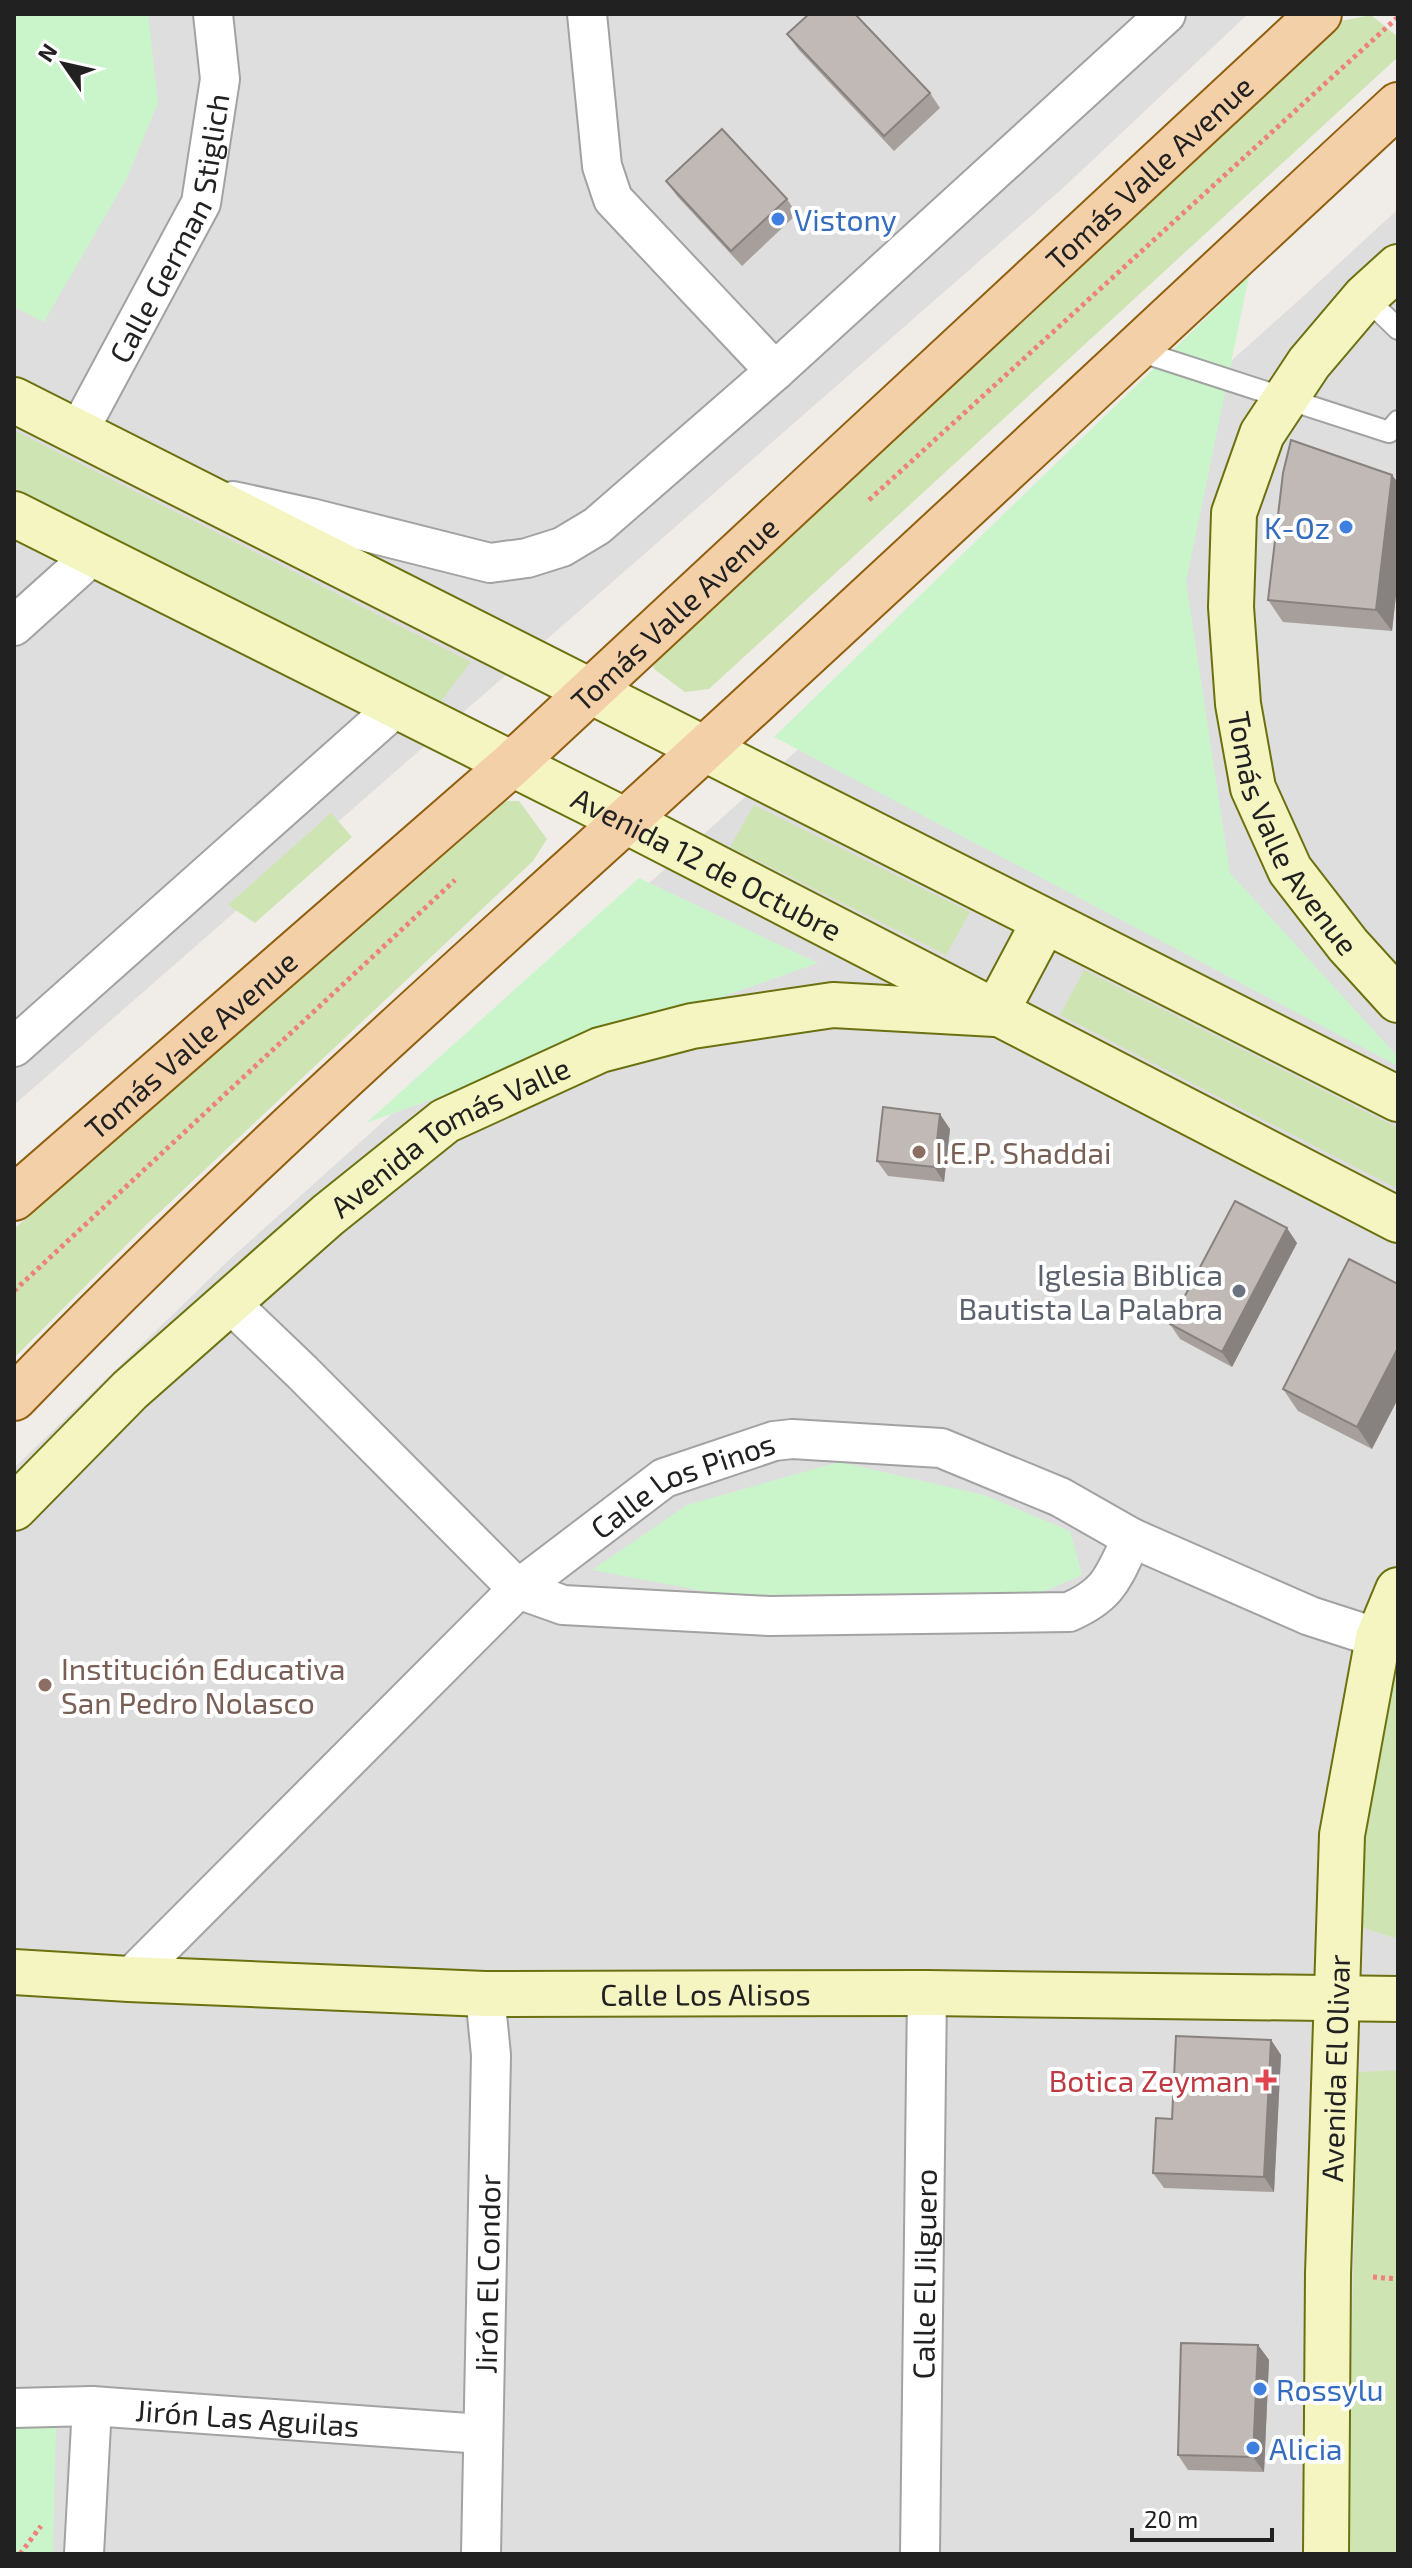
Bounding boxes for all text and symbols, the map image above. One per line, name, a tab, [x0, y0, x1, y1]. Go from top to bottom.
north arrow	[24, 24, 104, 104]
text: N	[31, 38, 62, 66]
street label: Tomás Valle Avenue	[1038, 67, 1260, 277]
street label: Calle German Stiglich	[101, 91, 236, 369]
place label: Vistony	[794, 201, 897, 237]
marker: Vistony	[769, 210, 787, 228]
street label: Tomás Valle Avenue	[563, 508, 785, 718]
place label: K-Oz	[1264, 509, 1330, 545]
marker: K-Oz	[1337, 518, 1355, 536]
street label: Tomás Valle Avenue	[1222, 709, 1367, 962]
street label: Avenida 12 de Octubre	[566, 779, 848, 948]
street label: Tomás Valle Avenue	[77, 942, 304, 1146]
street label: Avenida Tomás Valle	[323, 1048, 575, 1224]
place label: I.E.P. Shaddai	[935, 1134, 1111, 1170]
marker: I.E.P. Shaddai	[910, 1143, 928, 1161]
place label: Iglesia Biblica Bautista La Palabra	[959, 1256, 1223, 1326]
marker: Iglesia Biblica Bautista La Palabra	[1230, 1282, 1248, 1300]
street label: Calle Los Pinos	[583, 1424, 779, 1546]
place label: Institución Educativa San Pedro Nolasco	[61, 1650, 346, 1720]
marker: Institución Educativa San Pedro Nolasco	[36, 1676, 54, 1694]
street label: Avenida El Olivar	[1313, 1954, 1356, 2182]
street label: Calle Los Alisos	[600, 1975, 811, 2012]
place label: Botica Zeyman	[1049, 2062, 1250, 2098]
marker: Botica Zeyman	[1257, 2071, 1275, 2089]
street label: Calle El Jilguero	[904, 2169, 943, 2380]
street label: Jirón El Condor	[467, 2174, 507, 2374]
place label: Rossylu	[1276, 2371, 1384, 2407]
marker: Rossylu	[1251, 2380, 1269, 2398]
street label: Jirón Las Aguilas	[134, 2391, 361, 2443]
place label: Alicia	[1269, 2430, 1343, 2466]
marker: Alicia	[1244, 2439, 1262, 2457]
scale bar	[1132, 2492, 1272, 2542]
text: 20 m	[1144, 2504, 1198, 2533]

